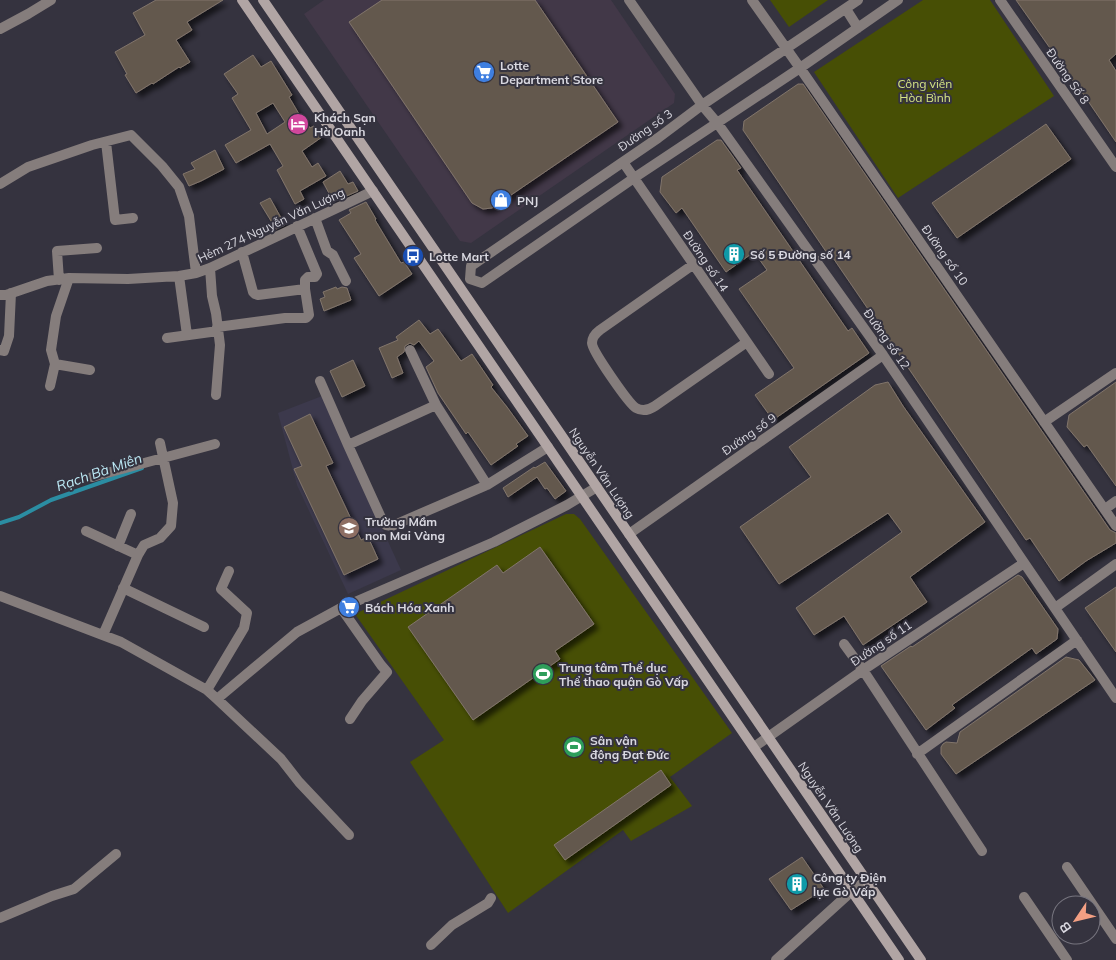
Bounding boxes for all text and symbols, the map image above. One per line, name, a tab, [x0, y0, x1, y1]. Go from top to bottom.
street label: Đường Số 8	[1043, 45, 1093, 107]
place label: Lotte Department Store	[500, 58, 604, 87]
supermarket icon: Lotte Department Store	[472, 60, 496, 84]
park label: Công viên Hòa Bình	[898, 76, 952, 105]
street label: Đường số 3	[615, 106, 675, 154]
place label: Khách Sạn Hà Oanh	[314, 110, 376, 139]
hotel icon: Khách Sạn Hà Oanh	[286, 112, 310, 136]
street label: Hẻm 274 Nguyễn Văn Lượng	[195, 184, 347, 266]
shop icon: PNJ	[489, 188, 513, 212]
place label: PNJ	[517, 193, 538, 208]
street label: Đường số 10	[919, 222, 971, 288]
street label: Đường số 14	[680, 228, 732, 294]
building icon: Số 5 Đường số 14	[722, 242, 746, 266]
bus stop icon: Lotte Mart	[401, 244, 425, 268]
place label: Số 5 Đường số 14	[750, 247, 851, 262]
place label: Lotte Mart	[429, 249, 489, 264]
street label: Đường số 12	[861, 306, 913, 372]
street label: Đường số 9	[719, 410, 779, 458]
street label: Nguyễn Văn Lượng	[566, 425, 638, 521]
water label: Rạch Bà Miên	[54, 449, 144, 495]
place label: Trường Mầm non Mai Vàng	[365, 514, 445, 543]
school or university icon: Trường Mầm non Mai Vàng	[337, 516, 361, 540]
supermarket icon: Bách Hóa Xanh	[337, 595, 361, 619]
place label: Bách Hóa Xanh	[365, 600, 454, 615]
street label: Đường số 11	[848, 617, 914, 669]
place label: Trung tâm Thể dục Thể thao quận Gò Vấp	[559, 660, 689, 689]
sports icon: Trung tâm Thể dục Thể thao quận Gò Vấp	[531, 662, 555, 686]
place label: Sân vận động Đạt Đức	[590, 733, 669, 762]
sports icon: Sân vận động Đạt Đức	[562, 735, 586, 759]
street label: Nguyễn Văn Lượng	[795, 759, 867, 855]
place label: Công ty Điện lực Gò Vấp	[813, 870, 886, 899]
building icon: Công ty Điện lực Gò Vấp	[785, 872, 809, 896]
north arrow	[1051, 895, 1101, 945]
text: B	[1055, 918, 1075, 937]

